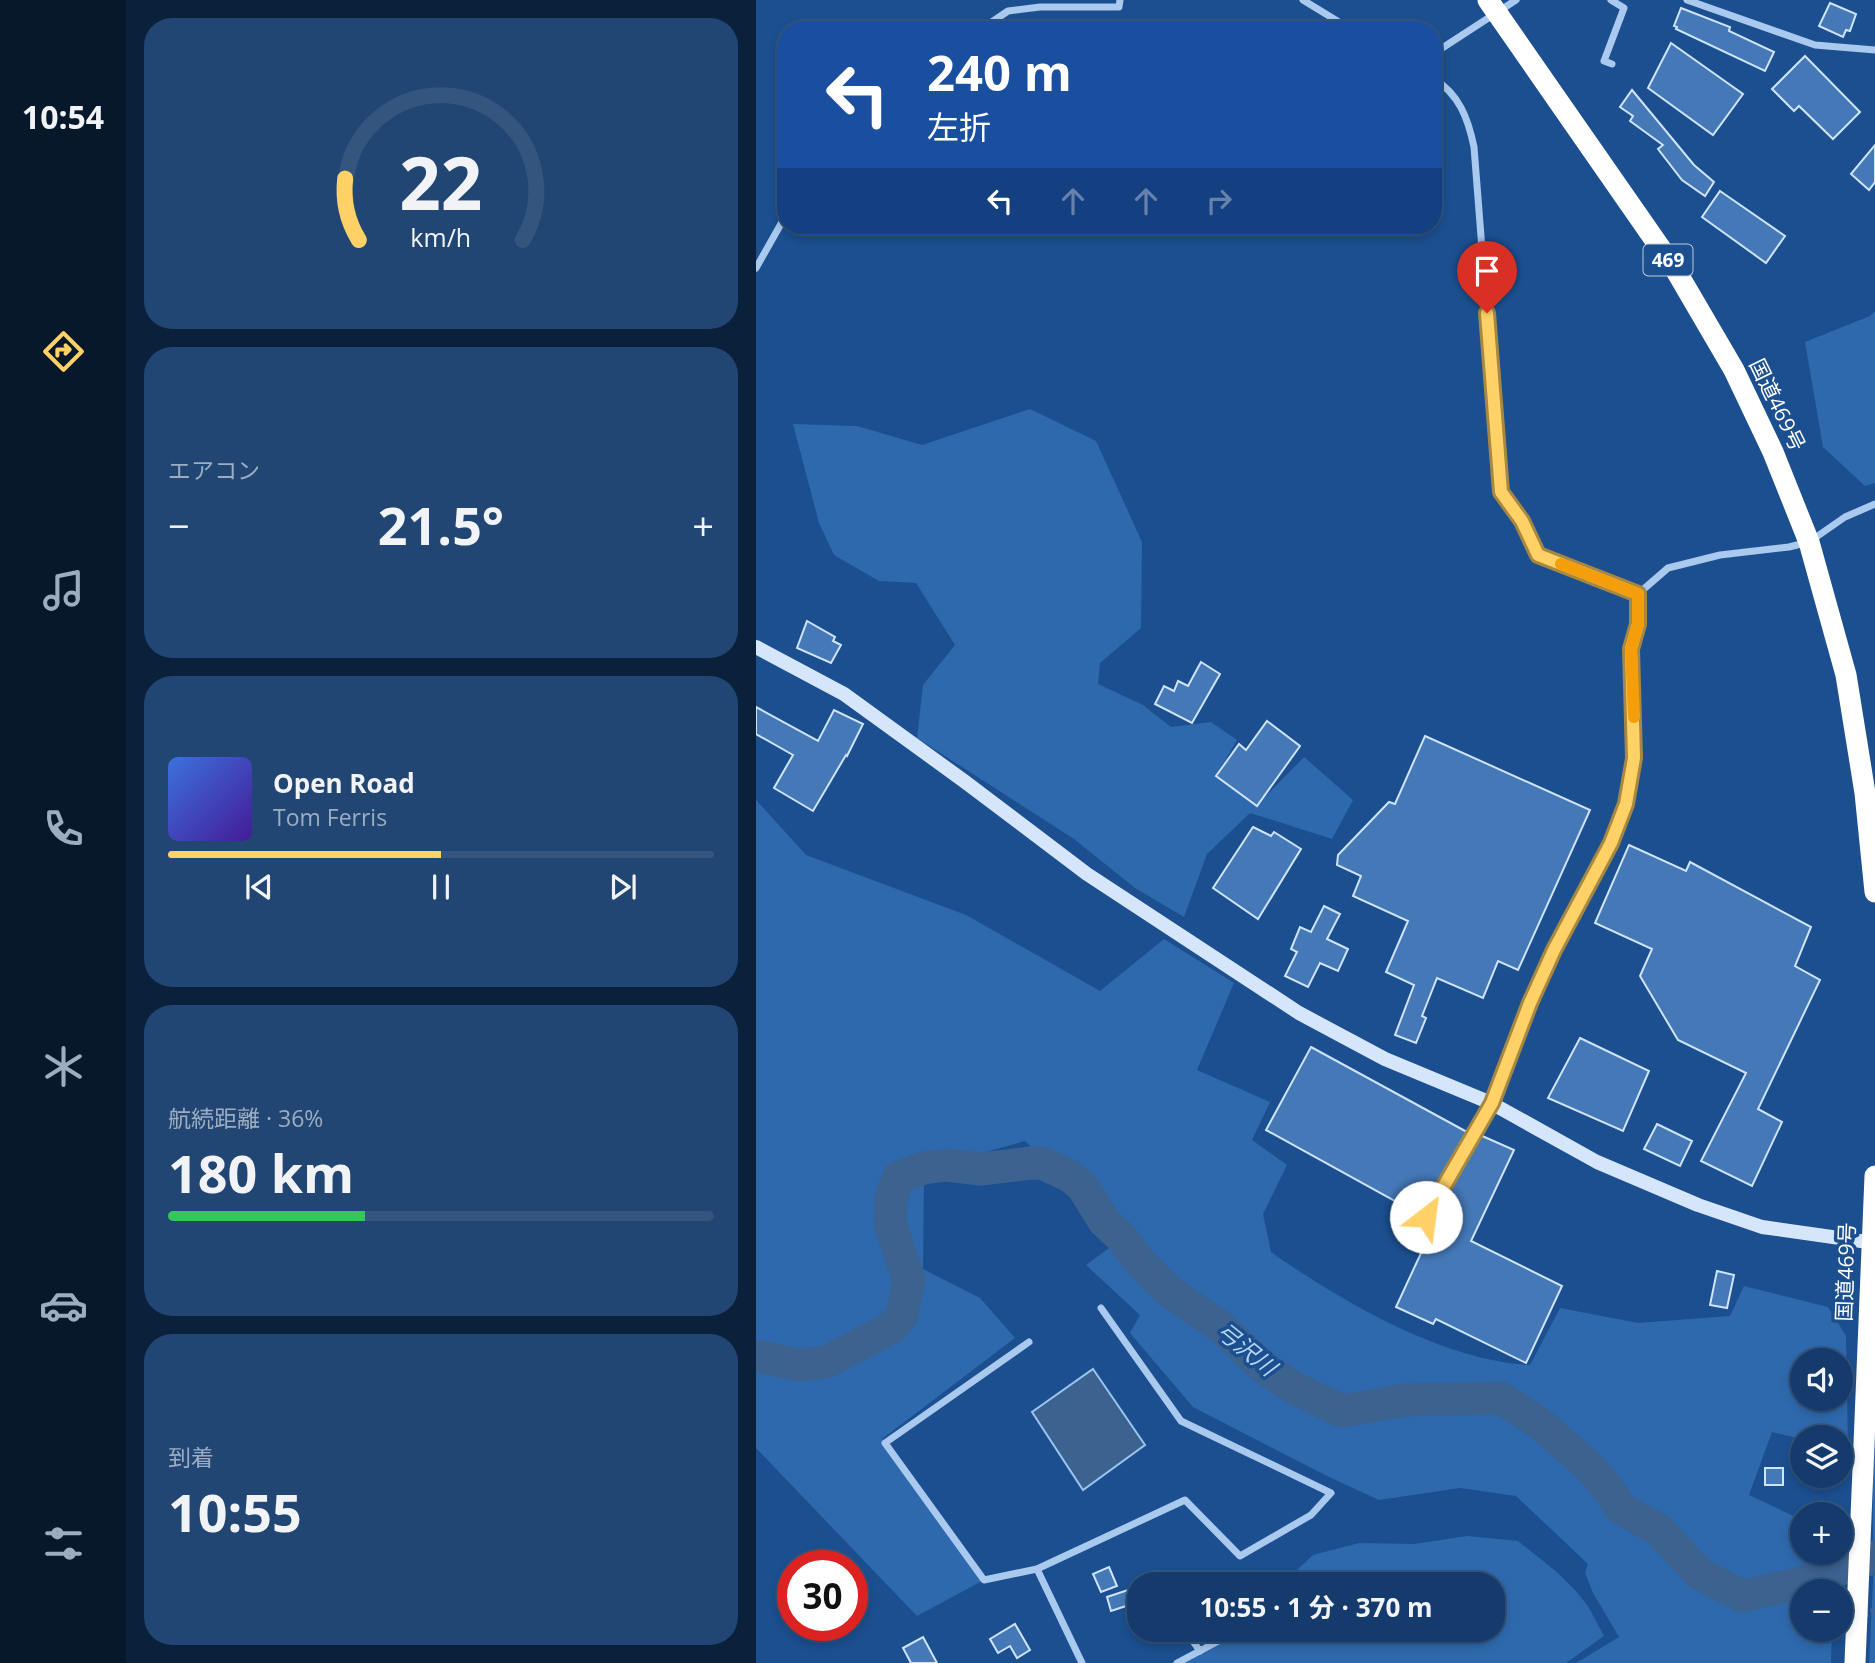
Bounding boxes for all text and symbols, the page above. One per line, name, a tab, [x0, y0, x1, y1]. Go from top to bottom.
text: 240 m	[927, 39, 1072, 105]
icon: left	[812, 49, 903, 140]
text: 10:54	[22, 95, 104, 138]
text: 左折	[927, 105, 991, 148]
text: 22	[399, 132, 483, 231]
icon: left	[981, 182, 1019, 220]
icon: ahead	[1054, 182, 1092, 220]
icon: ahead	[1127, 182, 1165, 220]
icon: right	[1200, 182, 1238, 220]
text: km/h	[411, 219, 471, 253]
pin	[1457, 241, 1517, 313]
road number: 469	[1644, 244, 1692, 276]
icon: arrive	[1468, 252, 1506, 290]
icon: directions	[39, 327, 88, 376]
street label: 国道469号	[1744, 354, 1812, 455]
text: エアコン	[168, 454, 260, 486]
text: 21.5°	[378, 489, 504, 560]
text: −	[168, 499, 190, 551]
text: +	[692, 499, 714, 551]
icon: music	[39, 566, 88, 615]
text: Open Road	[273, 765, 415, 801]
text: Tom Ferris	[273, 801, 387, 833]
icon: phone	[39, 804, 88, 853]
icon: previous	[240, 868, 278, 906]
icon: pause	[422, 868, 460, 906]
icon: next	[604, 868, 642, 906]
icon: climate	[39, 1042, 88, 1091]
text: 航続距離 · 36%	[168, 1102, 323, 1134]
text: 180 km	[168, 1137, 354, 1208]
position arrow	[1389, 1180, 1463, 1254]
street label: 国道469号	[1829, 1222, 1861, 1322]
icon: car	[39, 1281, 88, 1330]
water label: 弓沢川	[1210, 1314, 1286, 1384]
map controls	[1790, 1348, 1853, 1642]
button: sound	[1790, 1348, 1853, 1411]
button: layers	[1790, 1425, 1853, 1488]
text: 到着	[168, 1441, 214, 1473]
text: 10:55	[168, 1476, 302, 1547]
button: +	[1790, 1502, 1853, 1565]
icon: filters	[39, 1519, 88, 1568]
speed limit sign: 30	[777, 1550, 868, 1641]
button: −	[1790, 1579, 1853, 1642]
text: 10:55 · 1 分 · 370 m	[1199, 1589, 1433, 1625]

